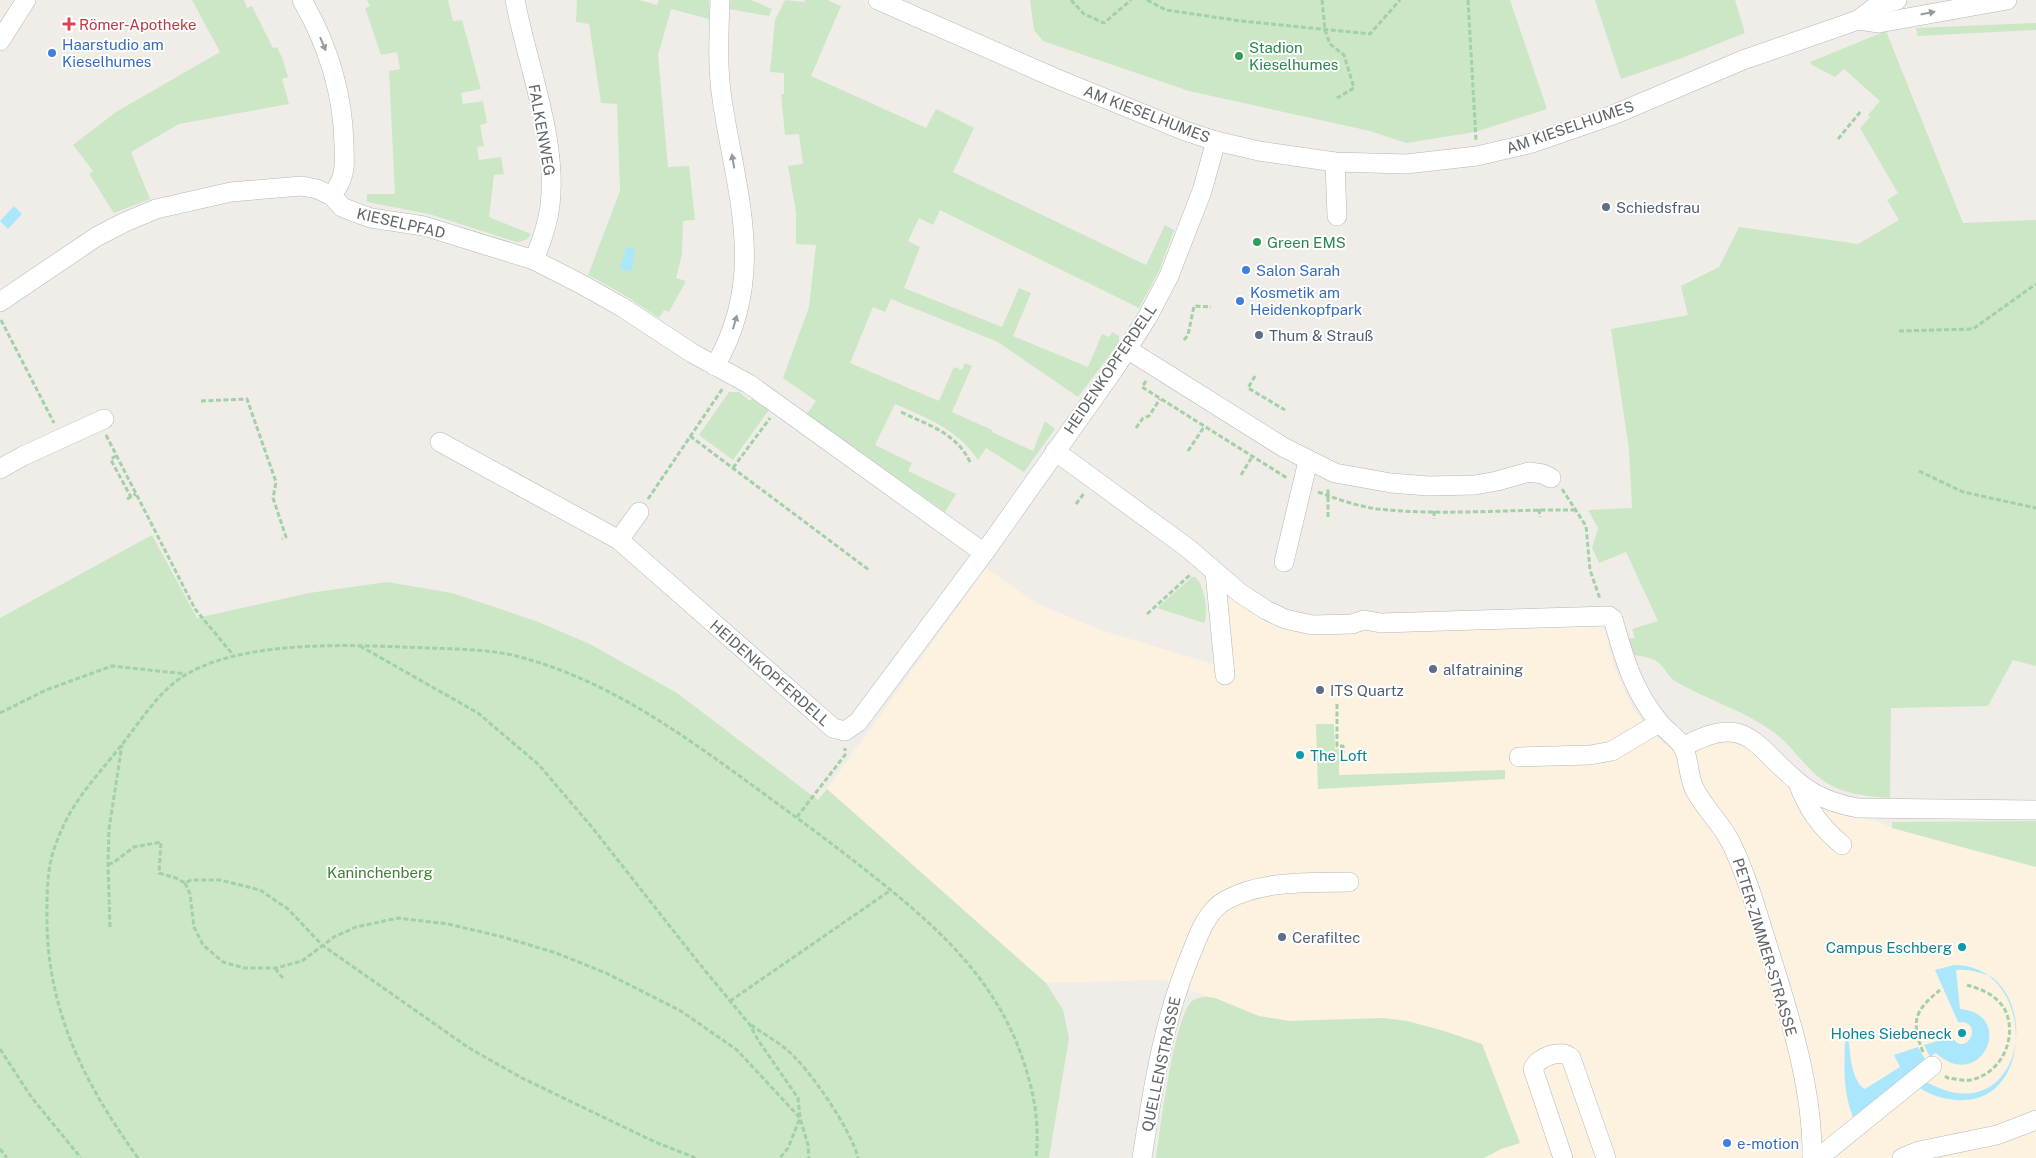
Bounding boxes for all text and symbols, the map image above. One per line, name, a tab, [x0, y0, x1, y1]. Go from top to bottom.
one-way arrow	[1920, 9, 1936, 17]
place label: Römer-Apotheke	[79, 16, 197, 33]
marker: Römer-Apotheke	[63, 18, 75, 30]
place label: Haarstudio am Kieselhumes	[62, 36, 164, 70]
one-way arrow	[320, 37, 328, 51]
place label: Stadion Kieselhumes	[1249, 39, 1338, 73]
marker: Haarstudio am Kieselhumes	[46, 47, 58, 59]
marker: Stadion Kieselhumes	[1233, 50, 1245, 62]
street label: AM KIESELHUMES	[1081, 82, 1213, 146]
street label: FALKENWEG	[526, 83, 558, 177]
street label: AM KIESELHUMES	[1504, 97, 1636, 157]
one-way arrow	[729, 153, 737, 169]
place label: Schiedsfrau	[1616, 199, 1700, 216]
marker: Schiedsfrau	[1600, 201, 1612, 213]
street label: KIESELPFAD	[355, 205, 447, 241]
place label: Green EMS	[1267, 234, 1346, 251]
marker: Green EMS	[1251, 236, 1263, 248]
place label: Salon Sarah	[1256, 262, 1340, 279]
marker: Salon Sarah	[1240, 264, 1252, 276]
place label: Kosmetik am Heidenkopfpark	[1250, 284, 1362, 318]
marker: Kosmetik am Heidenkopfpark	[1234, 295, 1246, 307]
street label: HEIDENKOPFERDELL	[1060, 301, 1160, 437]
one-way arrow	[731, 314, 739, 329]
place label: Thum & Strauß	[1269, 327, 1374, 344]
marker: Thum & Strauß	[1253, 329, 1265, 341]
street label: HEIDENKOPFERDELL	[707, 617, 833, 729]
place label: alfatraining	[1443, 661, 1523, 678]
marker: alfatraining	[1427, 663, 1439, 675]
place label: ITS Quartz	[1330, 682, 1404, 699]
marker: ITS Quartz	[1314, 684, 1326, 696]
place label: The Loft	[1310, 747, 1368, 764]
marker: The Loft	[1294, 749, 1306, 761]
street label: PETER-ZIMMER-STRASSE	[1730, 856, 1800, 1038]
park label: Kaninchenberg	[327, 864, 433, 881]
place label: Cerafiltec	[1292, 929, 1360, 946]
marker: Cerafiltec	[1276, 931, 1288, 943]
place label: Campus Eschberg	[1826, 939, 1952, 956]
marker: Campus Eschberg	[1956, 941, 1968, 953]
street label: QUELLENSTRASSE	[1138, 995, 1184, 1133]
place label: Hohes Siebeneck	[1831, 1025, 1952, 1042]
marker: Hohes Siebeneck	[1956, 1027, 1968, 1039]
place label: e-motion	[1737, 1135, 1799, 1152]
marker: e-motion	[1721, 1137, 1733, 1149]

